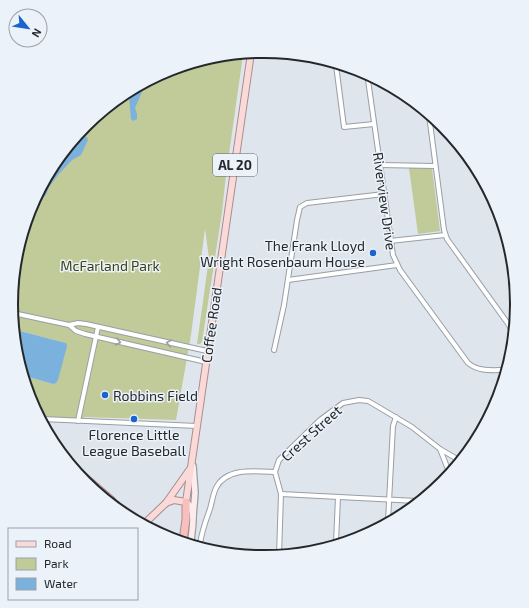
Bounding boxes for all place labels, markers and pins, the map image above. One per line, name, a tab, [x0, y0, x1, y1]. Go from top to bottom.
place label: The Frank Lloyd Wright Rosenbaum House	[200, 237, 365, 270]
marker: The Frank Lloyd Wright Rosenbaum House	[368, 248, 378, 258]
place label: Robbins Field	[113, 387, 198, 404]
marker: Robbins Field	[100, 390, 110, 400]
marker: Florence Little League Baseball	[129, 414, 139, 424]
place label: Florence Little League Baseball	[82, 426, 187, 459]

